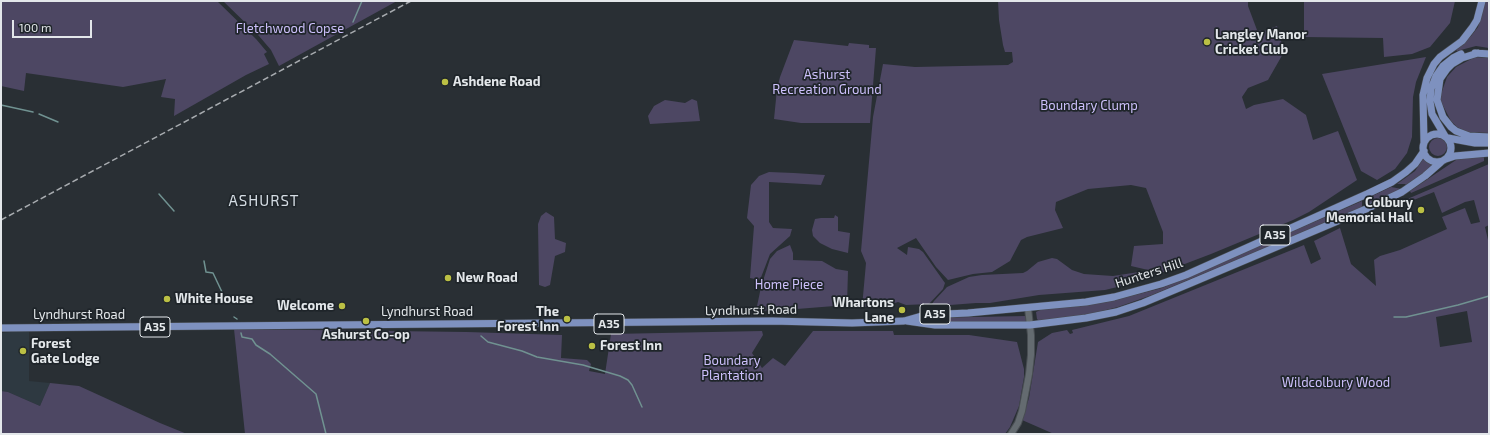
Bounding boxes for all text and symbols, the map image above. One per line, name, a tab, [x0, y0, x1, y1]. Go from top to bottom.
scale bar	[14, 12, 94, 38]
text: 100 m	[19, 20, 51, 34]
park label: Fletchwood Copse	[236, 21, 344, 37]
place label: Langley Manor Cricket Club	[1215, 27, 1307, 58]
marker: Langley Manor Cricket Club	[1202, 37, 1212, 47]
park label: Ashurst Recreation Ground	[772, 67, 882, 98]
place label: Ashdene Road	[453, 74, 540, 90]
marker: Ashdene Road	[440, 77, 450, 87]
park label: Boundary Clump	[1040, 98, 1138, 114]
district label: ASHURST	[228, 192, 300, 210]
place label: Colbury Memorial Hall	[1326, 195, 1413, 226]
marker: Colbury Memorial Hall	[1416, 205, 1426, 215]
road number: A35	[1260, 225, 1290, 245]
street label: Hunters Hill	[1113, 255, 1185, 291]
place label: New Road	[456, 270, 518, 286]
marker: New Road	[443, 273, 453, 283]
park label: Home Piece	[755, 277, 823, 293]
place label: White House	[175, 291, 253, 307]
marker: White House	[162, 294, 172, 304]
place label: Whartons Lane	[833, 295, 894, 326]
place label: Welcome	[277, 298, 334, 314]
marker: Welcome	[337, 301, 347, 311]
street label: Lyndhurst Road	[705, 301, 797, 319]
street label: Lyndhurst Road	[381, 304, 473, 320]
place label: The Forest Inn	[497, 304, 559, 335]
road number: A35	[920, 304, 950, 324]
marker: Whartons Lane	[897, 305, 907, 315]
street label: Lyndhurst Road	[33, 307, 125, 323]
marker: The Forest Inn	[562, 314, 572, 324]
road number: A35	[594, 314, 624, 334]
marker: Ashurst Co-op	[361, 316, 371, 326]
road number: A35	[140, 317, 170, 337]
place label: Ashurst Co-op	[322, 327, 410, 343]
place label: Forest Gate Lodge	[31, 336, 100, 367]
place label: Forest Inn	[600, 338, 662, 354]
marker: Forest Inn	[587, 341, 597, 351]
marker: Forest Gate Lodge	[18, 346, 28, 356]
park label: Boundary Plantation	[701, 353, 763, 384]
park label: Wildcolbury Wood	[1282, 375, 1390, 391]

